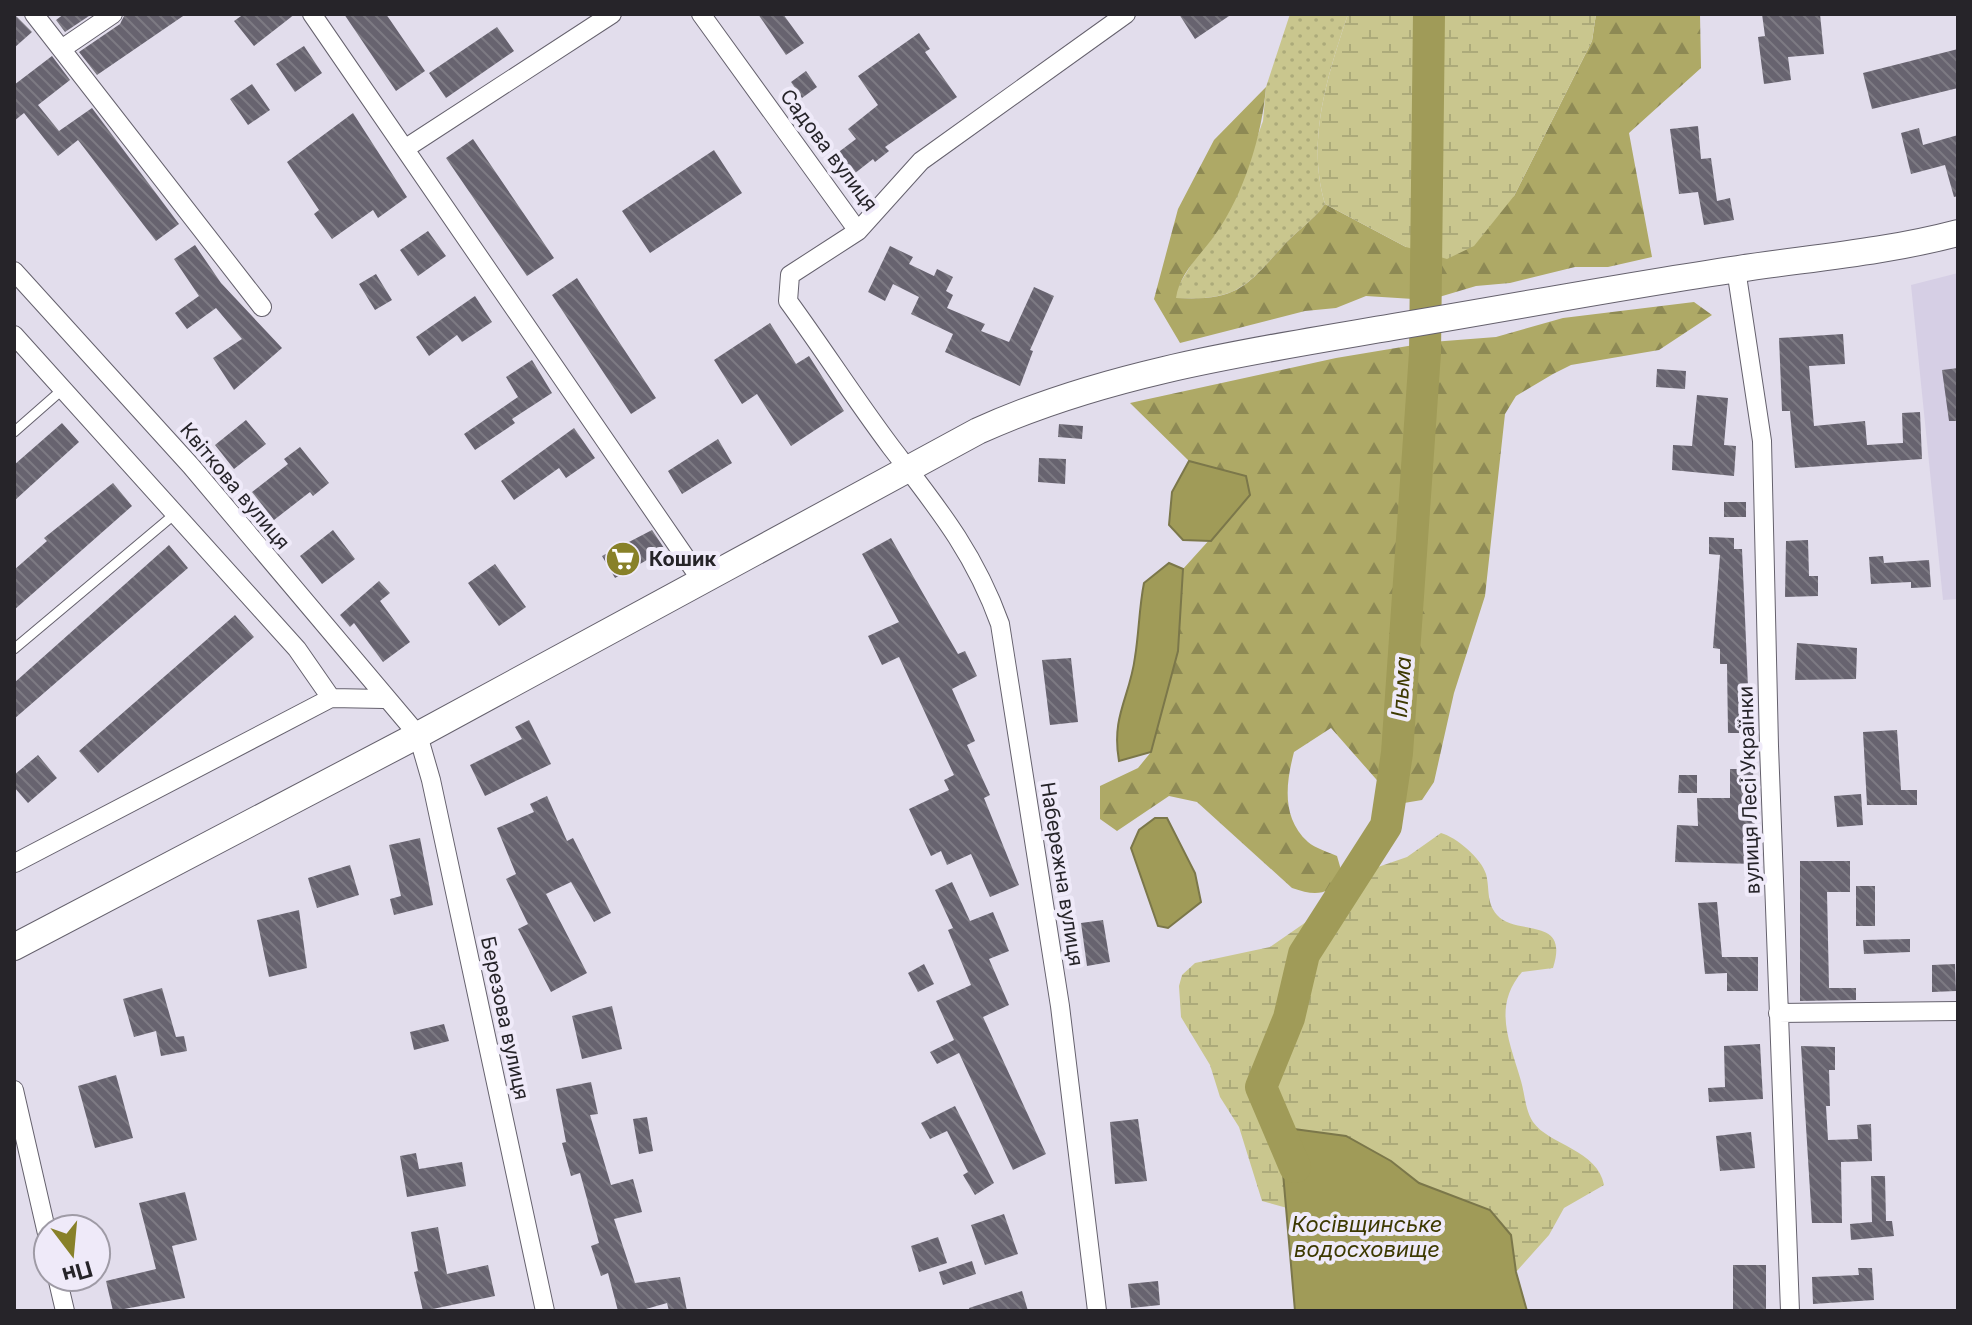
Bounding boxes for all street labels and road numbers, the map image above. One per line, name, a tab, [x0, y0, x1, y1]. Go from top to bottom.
street label: Садова вулиця	[775, 84, 883, 216]
street label: Квіткова вулиця	[175, 418, 295, 554]
street label: вулиця Лесі Українки	[1733, 685, 1765, 895]
street label: Набережна вулиця	[1036, 780, 1088, 968]
street label: Березова вулиця	[476, 934, 534, 1102]

